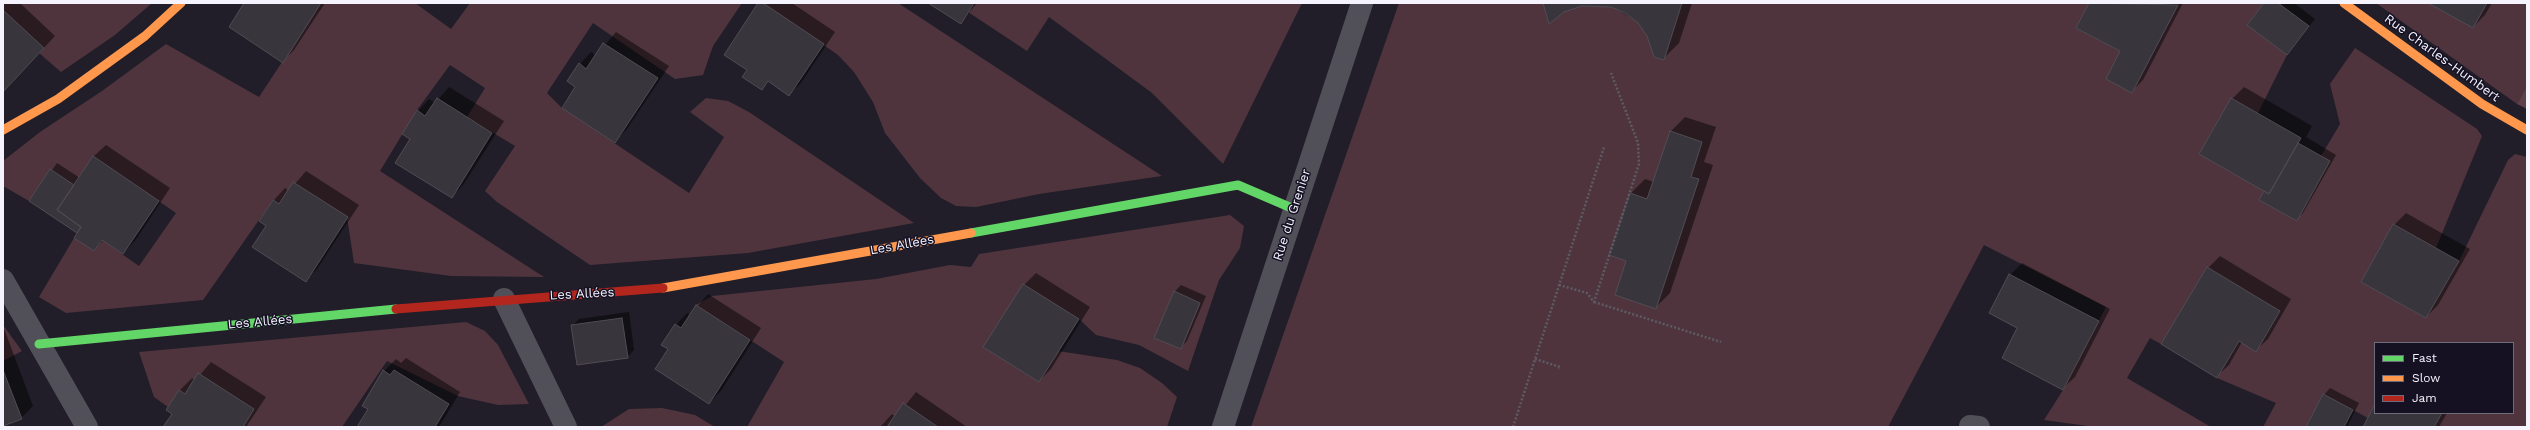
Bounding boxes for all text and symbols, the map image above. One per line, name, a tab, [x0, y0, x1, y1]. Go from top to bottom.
street label: Rue Charles-Humbert	[2381, 11, 2503, 105]
street label: Rue du Grenier	[1270, 167, 1314, 263]
street label: Les Allées	[869, 232, 935, 258]
street label: Les Allées	[549, 285, 615, 303]
street label: Les Allées	[227, 311, 293, 333]
legend	[2374, 342, 2514, 414]
text: Fast	[2412, 351, 2437, 365]
text: Slow	[2412, 371, 2440, 385]
text: Jam	[2412, 391, 2437, 405]

